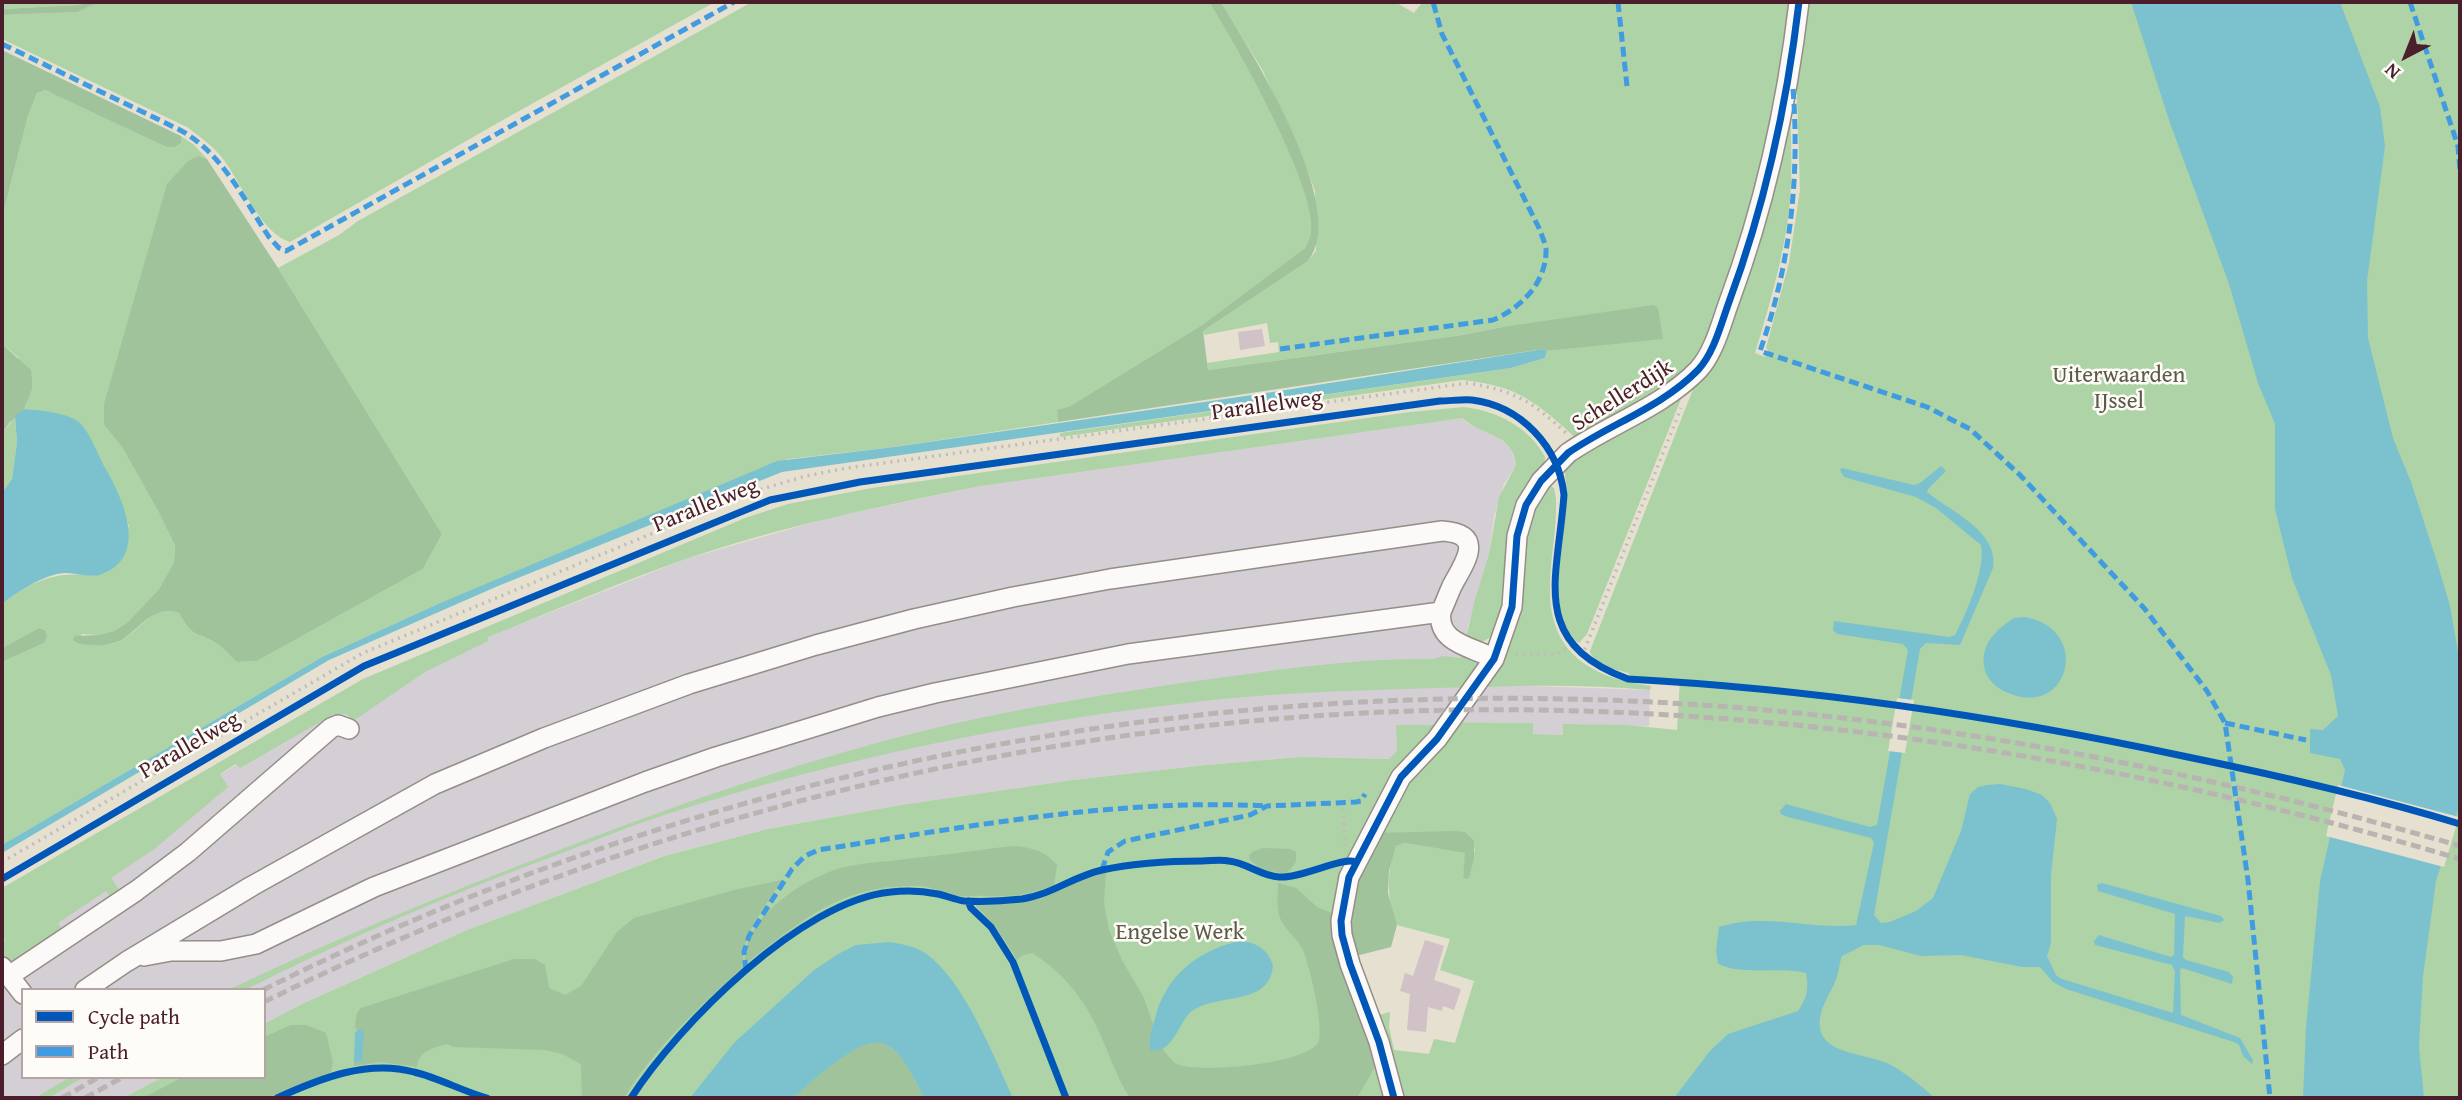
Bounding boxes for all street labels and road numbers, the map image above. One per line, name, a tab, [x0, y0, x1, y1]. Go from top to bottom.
street label: Schellerdijk	[1567, 354, 1679, 438]
street label: Parallelweg	[1210, 385, 1324, 427]
street label: Parallelweg	[649, 472, 763, 540]
street label: Parallelweg	[135, 706, 245, 786]

